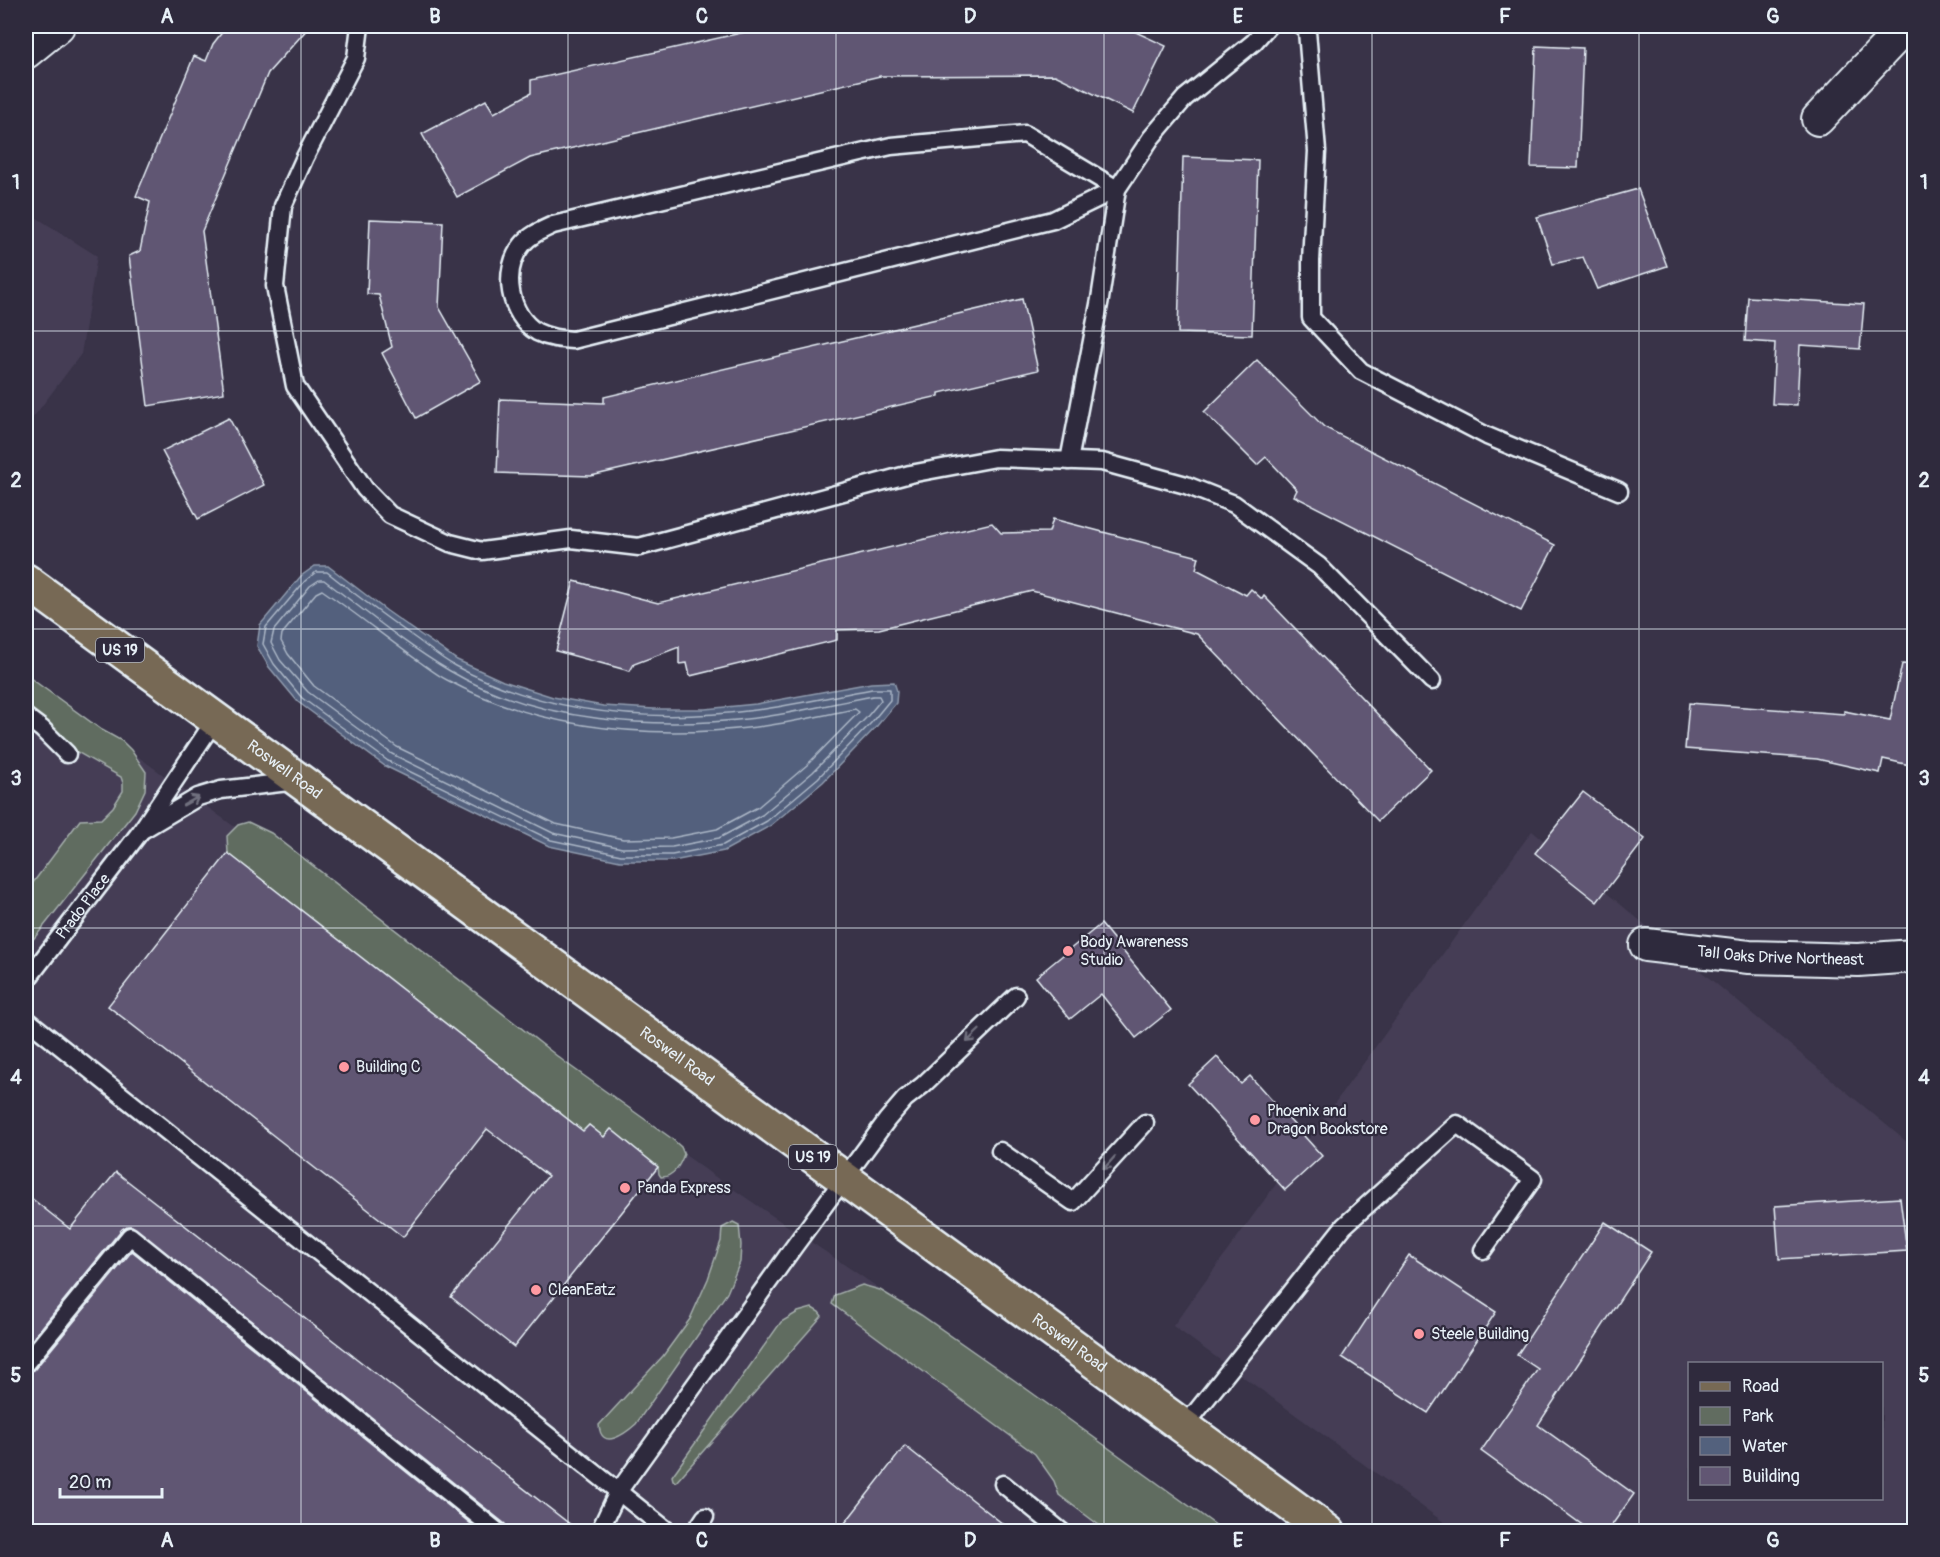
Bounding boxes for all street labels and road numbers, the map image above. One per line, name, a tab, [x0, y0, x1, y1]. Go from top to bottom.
road number: US 19	[96, 638, 144, 662]
street label: Roswell Road	[243, 736, 326, 804]
street label: Prado Place	[52, 870, 115, 943]
street label: Tall Oaks Drive Northeast	[1696, 941, 1865, 970]
street label: Roswell Road	[635, 1022, 718, 1090]
road number: US 19	[789, 1145, 837, 1169]
street label: Roswell Road	[1028, 1309, 1111, 1377]

